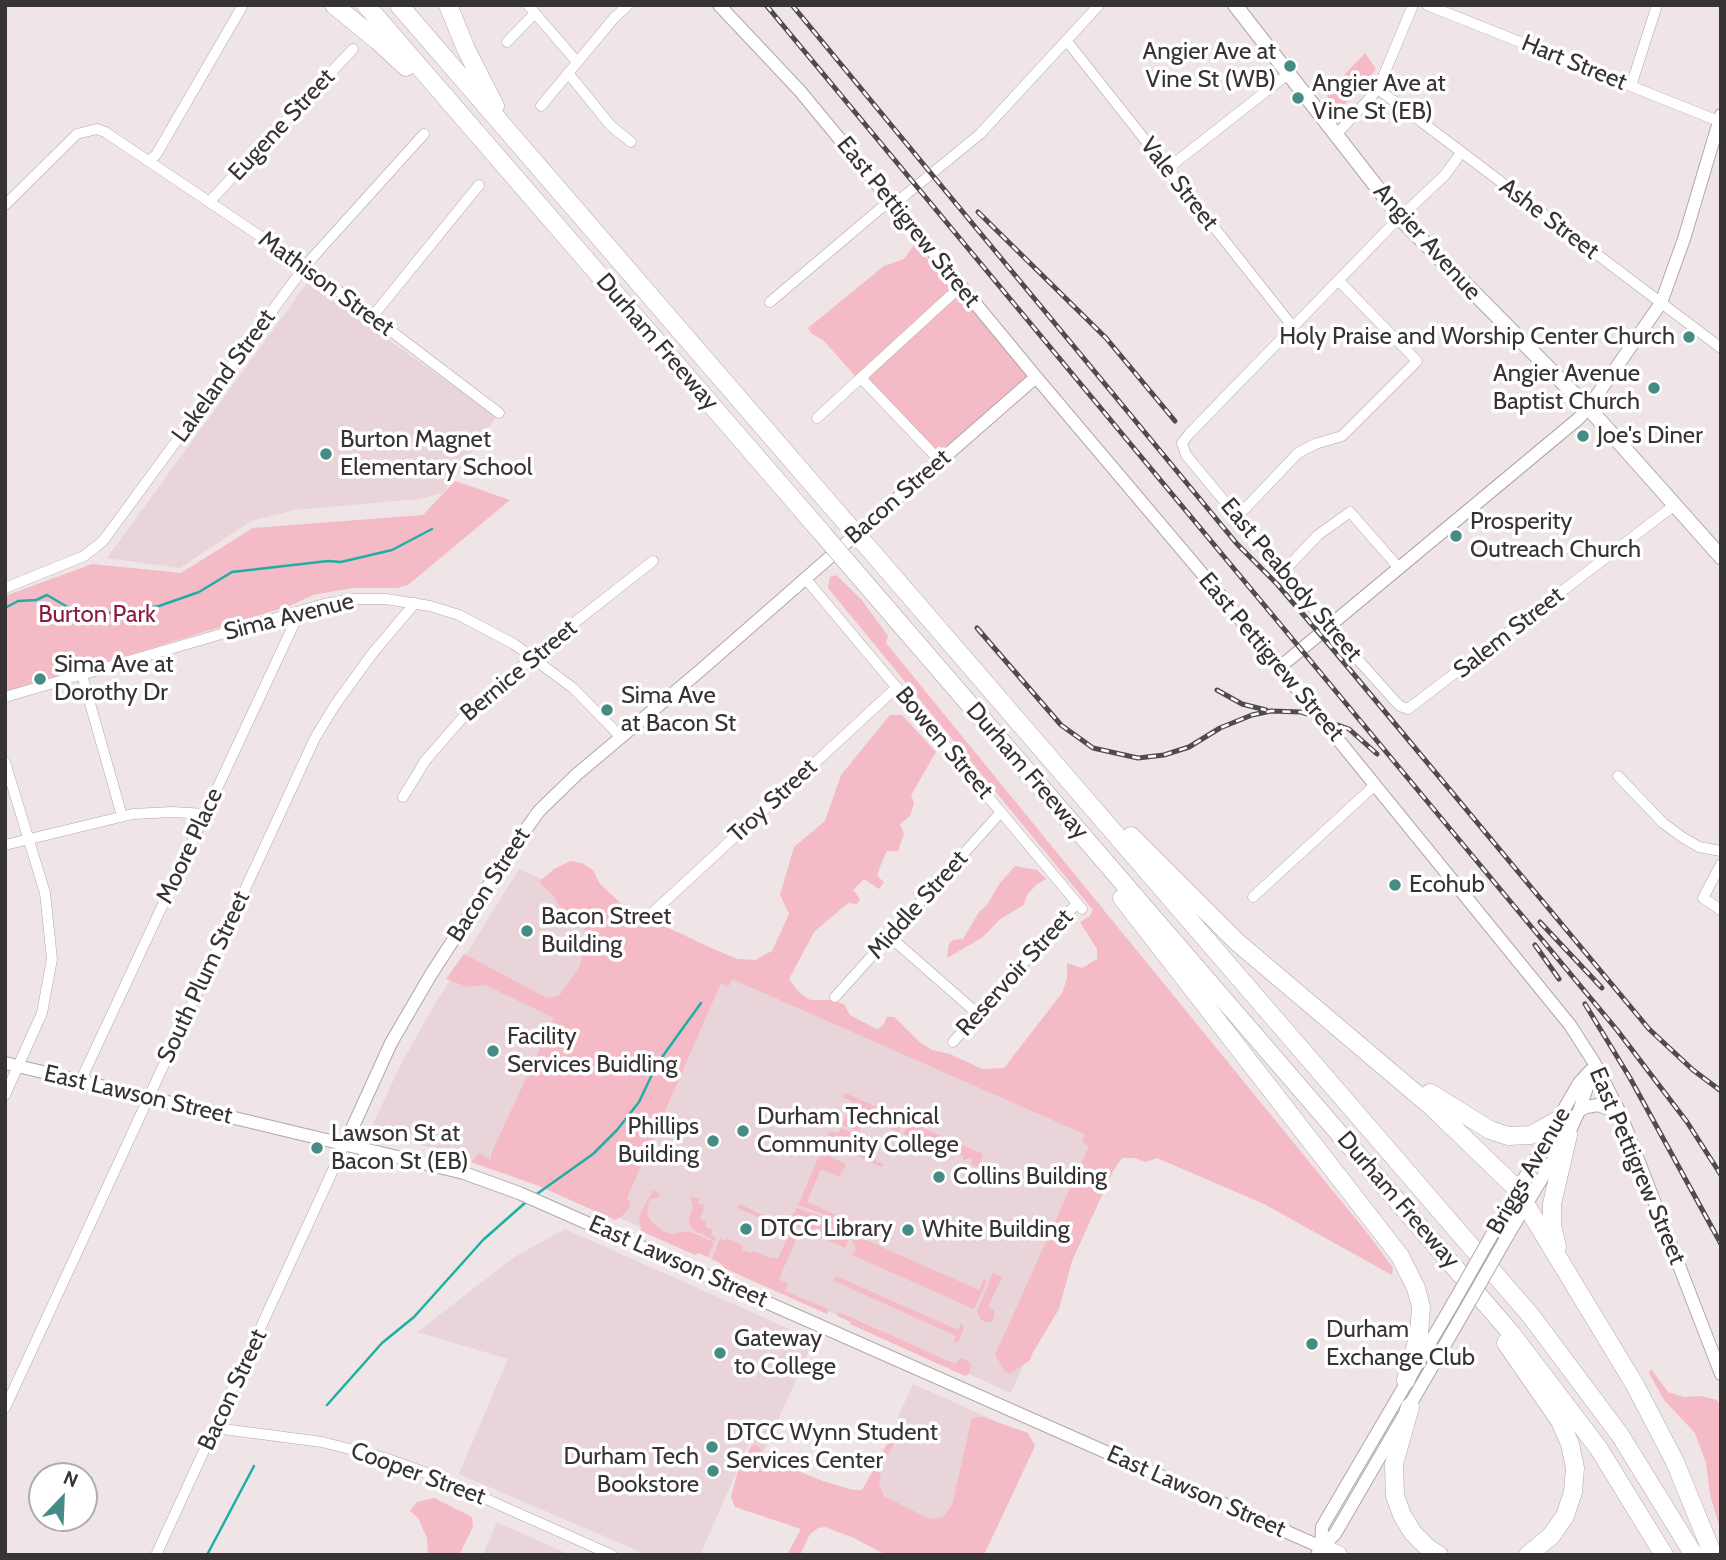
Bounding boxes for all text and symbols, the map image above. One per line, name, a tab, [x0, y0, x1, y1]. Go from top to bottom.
street label: Hart Street	[1517, 29, 1631, 97]
place label: Angier Ave at Vine St (WB)	[1142, 38, 1276, 94]
marker: Angier Ave at Vine St (WB)	[1282, 58, 1298, 74]
street label: Eugene Street	[223, 63, 341, 187]
place label: Angier Ave at Vine St (EB)	[1312, 70, 1446, 126]
marker: Angier Ave at Vine St (EB)	[1290, 90, 1306, 106]
street label: East Pettigrew Street	[830, 131, 986, 313]
street label: Vale Street	[1134, 132, 1224, 236]
street label: Ashe Street	[1494, 172, 1604, 266]
street label: Angier Avenue	[1367, 178, 1487, 306]
street label: Mathison Street	[253, 225, 399, 343]
street label: Durham Freeway	[590, 268, 724, 416]
street label: Lakeland Street	[166, 304, 282, 448]
place label: Holy Praise and Worship Center Church	[1279, 323, 1675, 351]
marker: Holy Praise and Worship Center Church	[1681, 329, 1697, 345]
place label: Angier Avenue Baptist Church	[1493, 360, 1640, 416]
marker: Angier Avenue Baptist Church	[1646, 380, 1662, 396]
place label: Joe's Diner	[1597, 422, 1703, 450]
place label: Burton Magnet Elementary School	[340, 426, 532, 482]
marker: Joe's Diner	[1575, 428, 1591, 444]
street label: Bacon Street	[839, 443, 957, 551]
marker: Burton Magnet Elementary School	[318, 446, 334, 462]
street label: East Peabody Street	[1214, 492, 1368, 668]
place label: Prosperity Outreach Church	[1470, 508, 1641, 564]
marker: Prosperity Outreach Church	[1448, 528, 1464, 544]
street label: East Pettigrew Street	[1192, 567, 1350, 747]
street label: Salem Street	[1448, 581, 1570, 685]
street label: Sima Avenue	[221, 587, 357, 647]
park label: Burton Park	[38, 601, 156, 629]
street label: Bernice Street	[455, 614, 583, 728]
place label: Sima Ave at Dorothy Dr	[54, 651, 174, 707]
marker: Sima Ave at Dorothy Dr	[32, 671, 48, 687]
street label: Bowen Street	[889, 681, 999, 805]
place label: Sima Ave at Bacon St	[621, 682, 736, 738]
street label: Durham Freeway	[960, 697, 1094, 845]
marker: Sima Ave at Bacon St	[599, 702, 615, 718]
street label: Troy Street	[723, 753, 823, 849]
street label: Moore Place	[151, 784, 229, 908]
street label: Bacon Street	[441, 823, 537, 947]
street label: Middle Street	[862, 845, 974, 965]
place label: Ecohub	[1409, 871, 1485, 899]
marker: Ecohub	[1387, 877, 1403, 893]
street label: South Plum Street	[152, 887, 256, 1067]
place label: Bacon Street Building	[541, 903, 671, 959]
street label: Reservoir Street	[951, 904, 1079, 1042]
marker: Bacon Street Building	[519, 923, 535, 939]
place label: Facility Services Buidling	[507, 1023, 677, 1079]
marker: Facility Services Buidling	[485, 1043, 501, 1059]
street label: East Lawson Street	[41, 1059, 235, 1131]
street label: East Pettigrew Street	[1582, 1063, 1692, 1269]
street label: Briggs Avenue	[1481, 1102, 1577, 1240]
place label: Durham Technical Community College	[757, 1103, 959, 1159]
place label: Phillips Building	[618, 1113, 699, 1169]
place label: Lawson St at Bacon St (EB)	[331, 1120, 468, 1176]
marker: Durham Technical Community College	[735, 1123, 751, 1139]
street label: Durham Freeway	[1331, 1126, 1465, 1274]
marker: Phillips Building	[705, 1133, 721, 1149]
marker: Lawson St at Bacon St (EB)	[309, 1140, 325, 1156]
place label: Collins Building	[953, 1163, 1107, 1191]
marker: Collins Building	[931, 1169, 947, 1185]
street label: East Lawson Street	[584, 1210, 772, 1314]
place label: DTCC Library	[760, 1215, 893, 1243]
place label: White Building	[922, 1216, 1070, 1244]
marker: DTCC Library	[738, 1221, 754, 1237]
marker: White Building	[900, 1222, 916, 1238]
place label: Durham Exchange Club	[1326, 1316, 1475, 1372]
street label: Bacon Street	[192, 1325, 274, 1455]
place label: Gateway to College	[734, 1325, 836, 1381]
marker: Durham Exchange Club	[1304, 1336, 1320, 1352]
marker: Gateway to College	[712, 1345, 728, 1361]
place label: DTCC Wynn Student Services Center	[726, 1419, 938, 1475]
street label: Cooper Street	[347, 1436, 489, 1512]
marker: DTCC Wynn Student Services Center	[704, 1439, 720, 1455]
street label: East Lawson Street	[1102, 1440, 1290, 1544]
place label: Durham Tech Bookstore	[563, 1443, 699, 1499]
north arrow	[28, 1462, 98, 1532]
marker: Durham Tech Bookstore	[705, 1463, 721, 1479]
text: N	[60, 1466, 81, 1492]

